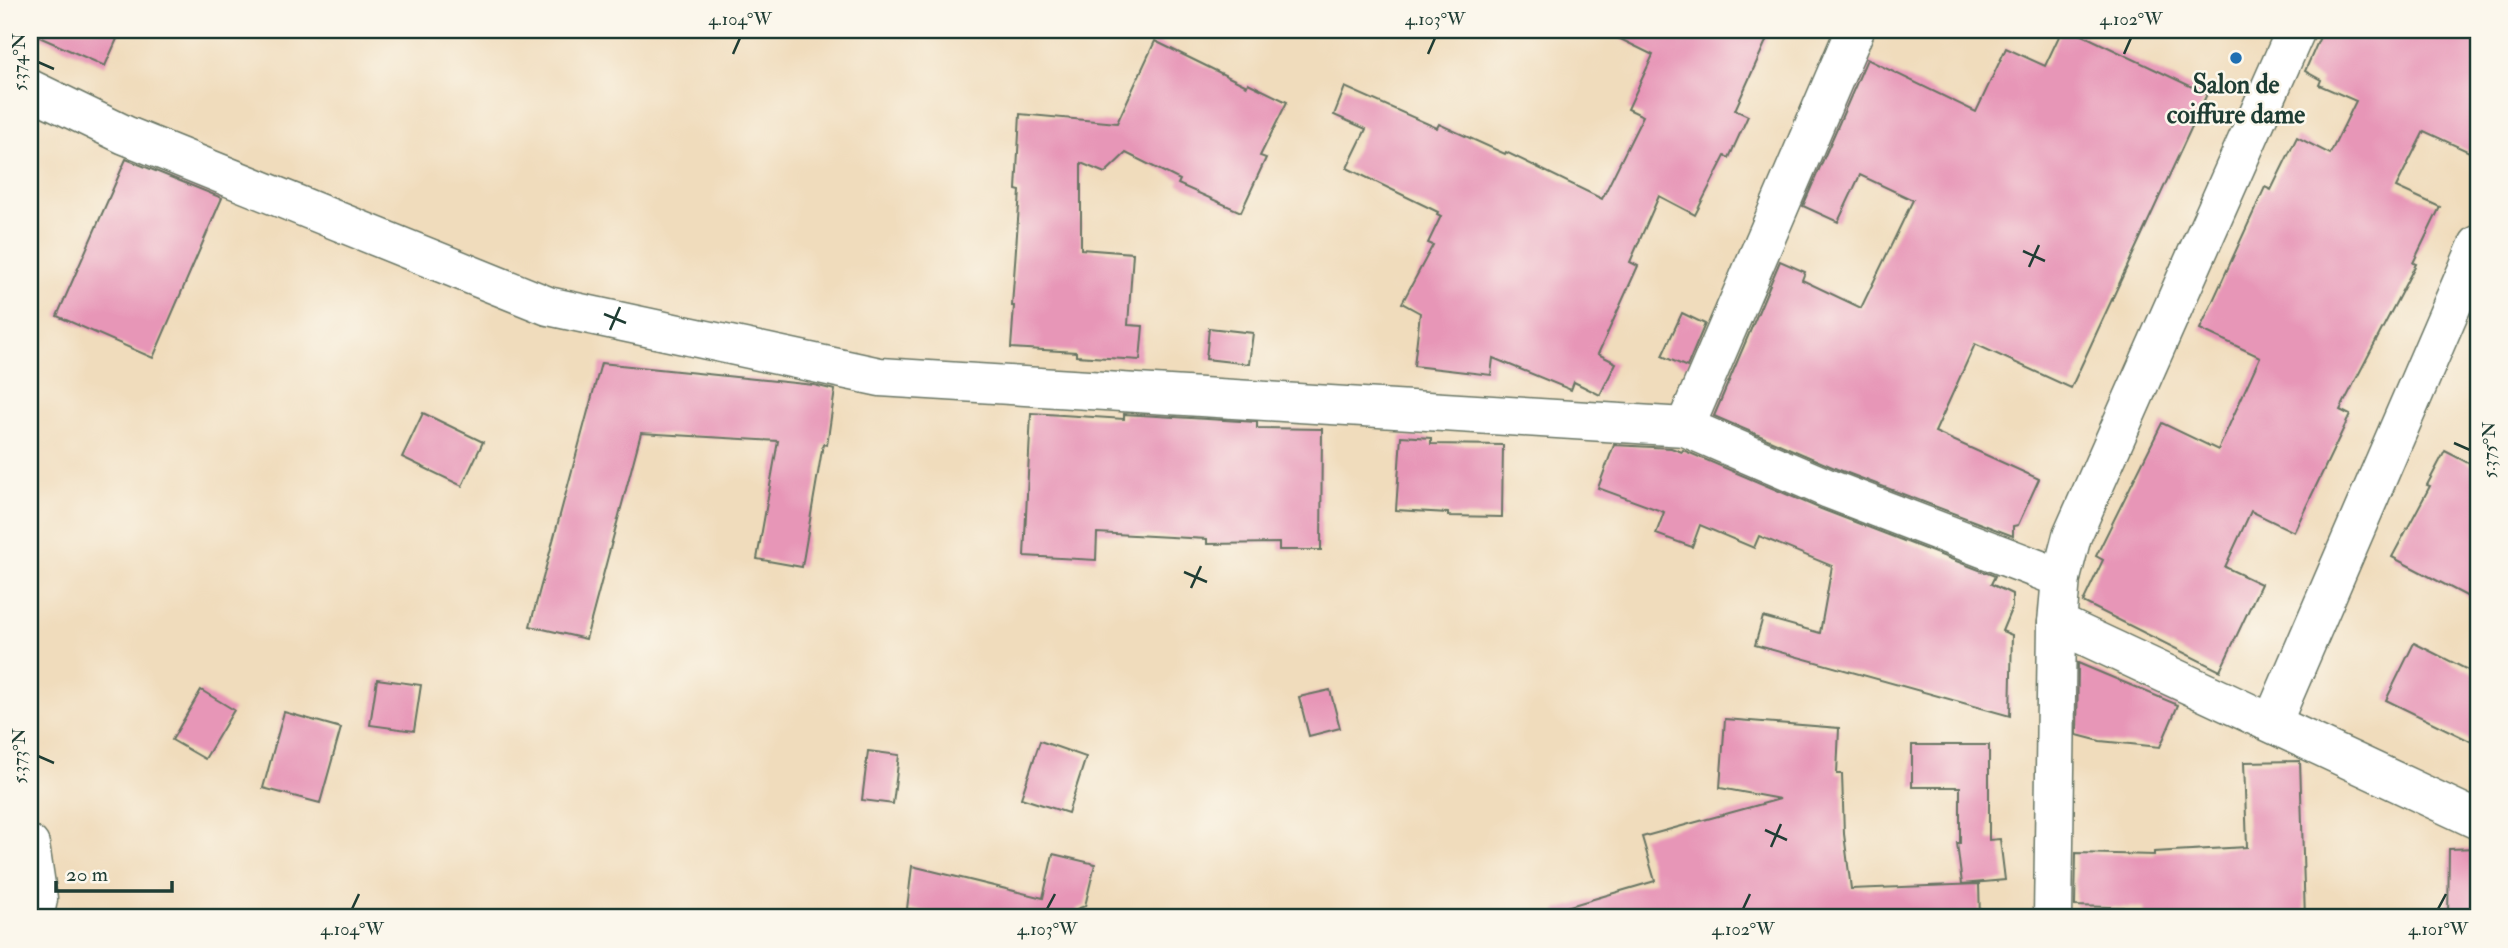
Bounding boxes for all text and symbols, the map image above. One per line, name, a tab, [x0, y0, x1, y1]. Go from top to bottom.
text: 4.104°W	[708, 8, 772, 31]
text: 4.103°W	[1405, 8, 1466, 31]
text: 4.102°W	[2100, 8, 2163, 31]
text: 5.374°N	[8, 33, 31, 91]
marker: Salon de coiffure dame	[2228, 50, 2244, 66]
place label: Salon de coiffure dame	[2167, 69, 2305, 131]
text: 5.375°N	[2478, 422, 2501, 478]
text: 5.373°N	[8, 728, 31, 784]
scale bar	[56, 850, 172, 894]
text: 20 m	[66, 861, 108, 888]
text: 4.104°W	[320, 918, 384, 941]
text: 4.103°W	[1017, 918, 1078, 941]
text: 4.102°W	[1712, 918, 1775, 941]
text: 4.101°W	[2408, 918, 2469, 941]

